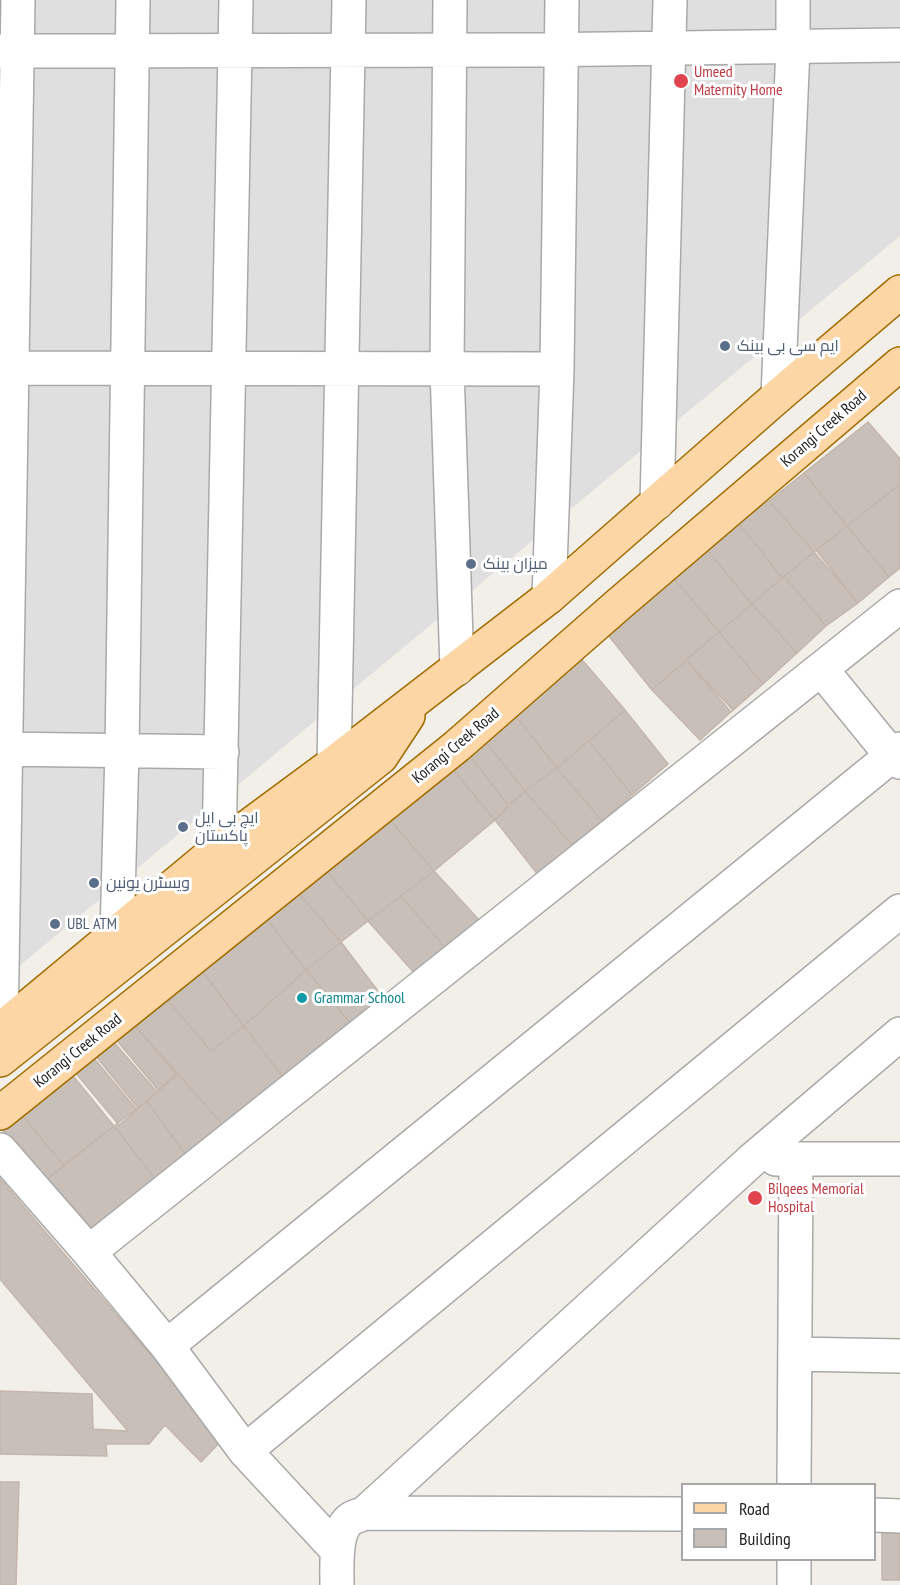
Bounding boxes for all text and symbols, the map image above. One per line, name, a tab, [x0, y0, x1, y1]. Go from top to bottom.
place label: Umeed Maternity Home	[694, 62, 783, 100]
marker: Umeed Maternity Home	[672, 72, 690, 90]
place label: ایم سی بی بینک	[737, 336, 839, 356]
marker: ایم سی بی بینک	[718, 339, 732, 353]
street label: Korangi Creek Road	[777, 387, 871, 471]
place label: میزان بینک	[483, 554, 548, 574]
marker: میزان بینک	[464, 557, 478, 571]
street label: Korangi Creek Road	[409, 704, 503, 788]
place label: ایچ بی ایل پاکستان	[195, 808, 259, 846]
marker: ایچ بی ایل پاکستان	[176, 820, 190, 834]
place label: ویسٹرن یونین	[106, 873, 190, 893]
marker: ویسٹرن یونین	[87, 876, 101, 890]
place label: UBL ATM	[67, 914, 117, 934]
marker: UBL ATM	[48, 917, 62, 931]
place label: Grammar School	[314, 988, 405, 1008]
marker: Grammar School	[295, 991, 309, 1005]
street label: Korangi Creek Road	[30, 1010, 126, 1092]
place label: Bilqees Memorial Hospital	[768, 1179, 864, 1217]
marker: Bilqees Memorial Hospital	[746, 1189, 764, 1207]
legend	[681, 1483, 876, 1561]
text: Road	[739, 1497, 770, 1520]
text: Building	[739, 1527, 791, 1550]

